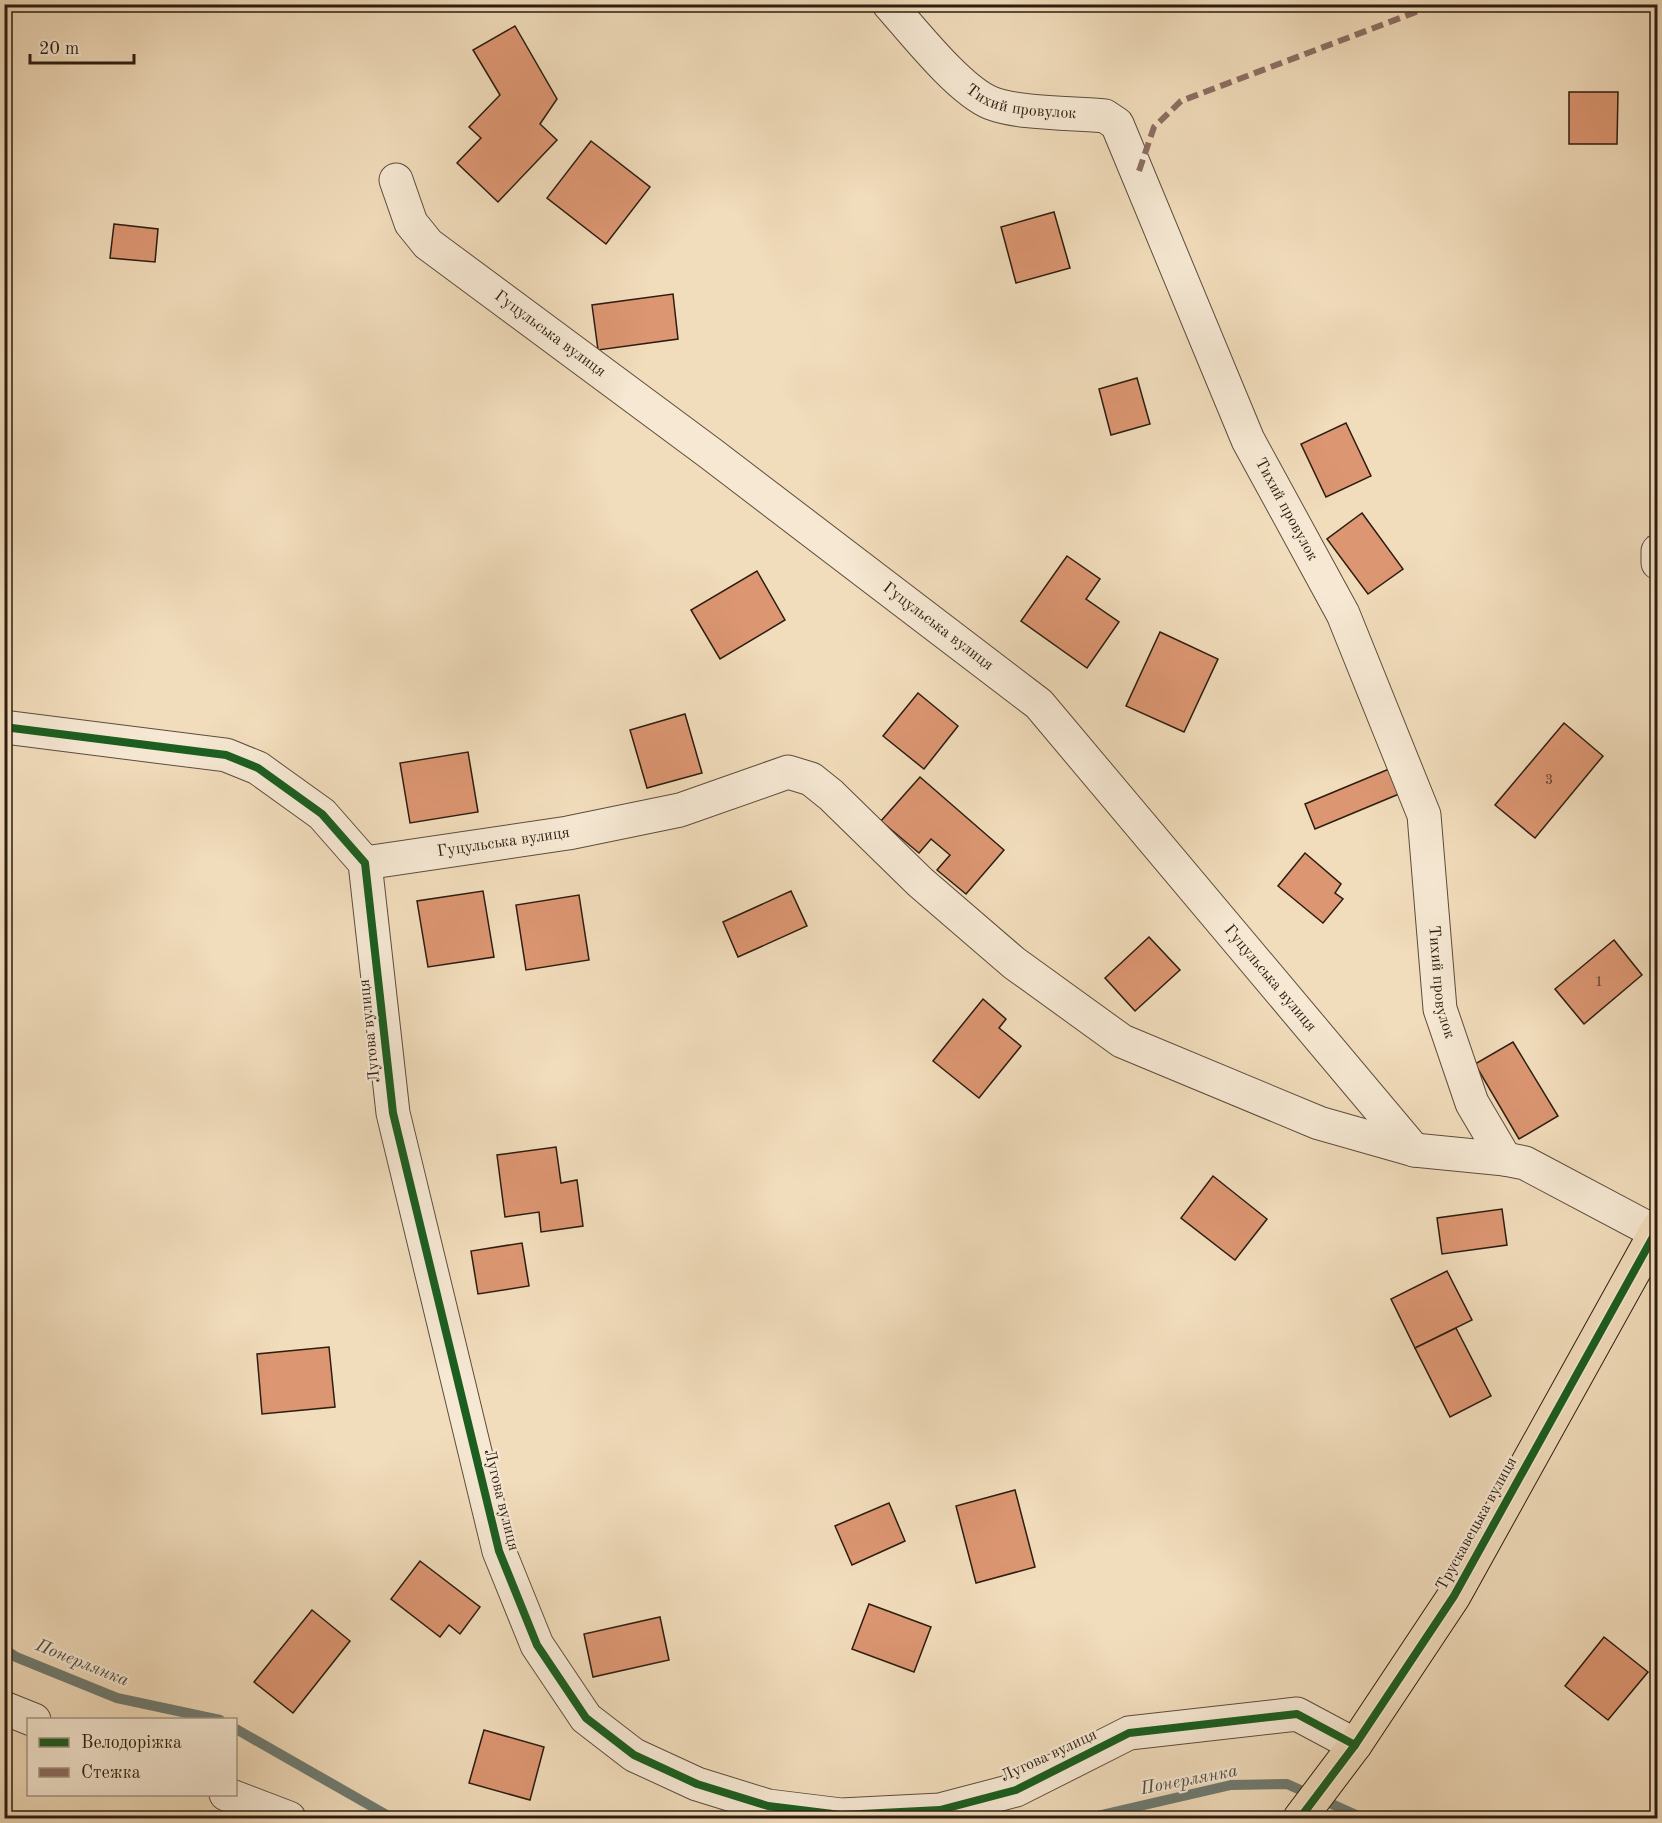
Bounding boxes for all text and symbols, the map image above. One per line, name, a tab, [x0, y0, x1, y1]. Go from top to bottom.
scale bar	[30, 27, 134, 65]
text: 20 m	[39, 40, 79, 58]
street label: Тихий провулок	[962, 82, 1077, 122]
street label: Гуцульська вулиця	[491, 288, 608, 380]
street label: Тихий провулок	[1252, 456, 1320, 564]
street label: Гуцульська вулиця	[880, 580, 996, 674]
house number: 3	[1545, 773, 1553, 787]
street label: Гуцульська вулиця	[436, 825, 571, 860]
street label: Гуцульська вулиця	[1221, 922, 1319, 1035]
street label: Тихий провулок	[1425, 925, 1458, 1041]
house number: 1	[1595, 975, 1603, 989]
street label: Лугова вулиця	[357, 978, 383, 1084]
street label: Лугова вулиця	[481, 1448, 521, 1552]
street label: Трускавецька вулиця	[1434, 1455, 1520, 1593]
water label: Понерлянка	[32, 1636, 131, 1690]
legend	[27, 1718, 237, 1796]
street label: Лугова вулиця	[998, 1727, 1100, 1785]
text: Велодоріжка	[81, 1734, 182, 1752]
water label: Понерлянка	[1138, 1762, 1239, 1798]
text: Стежка	[81, 1764, 141, 1782]

